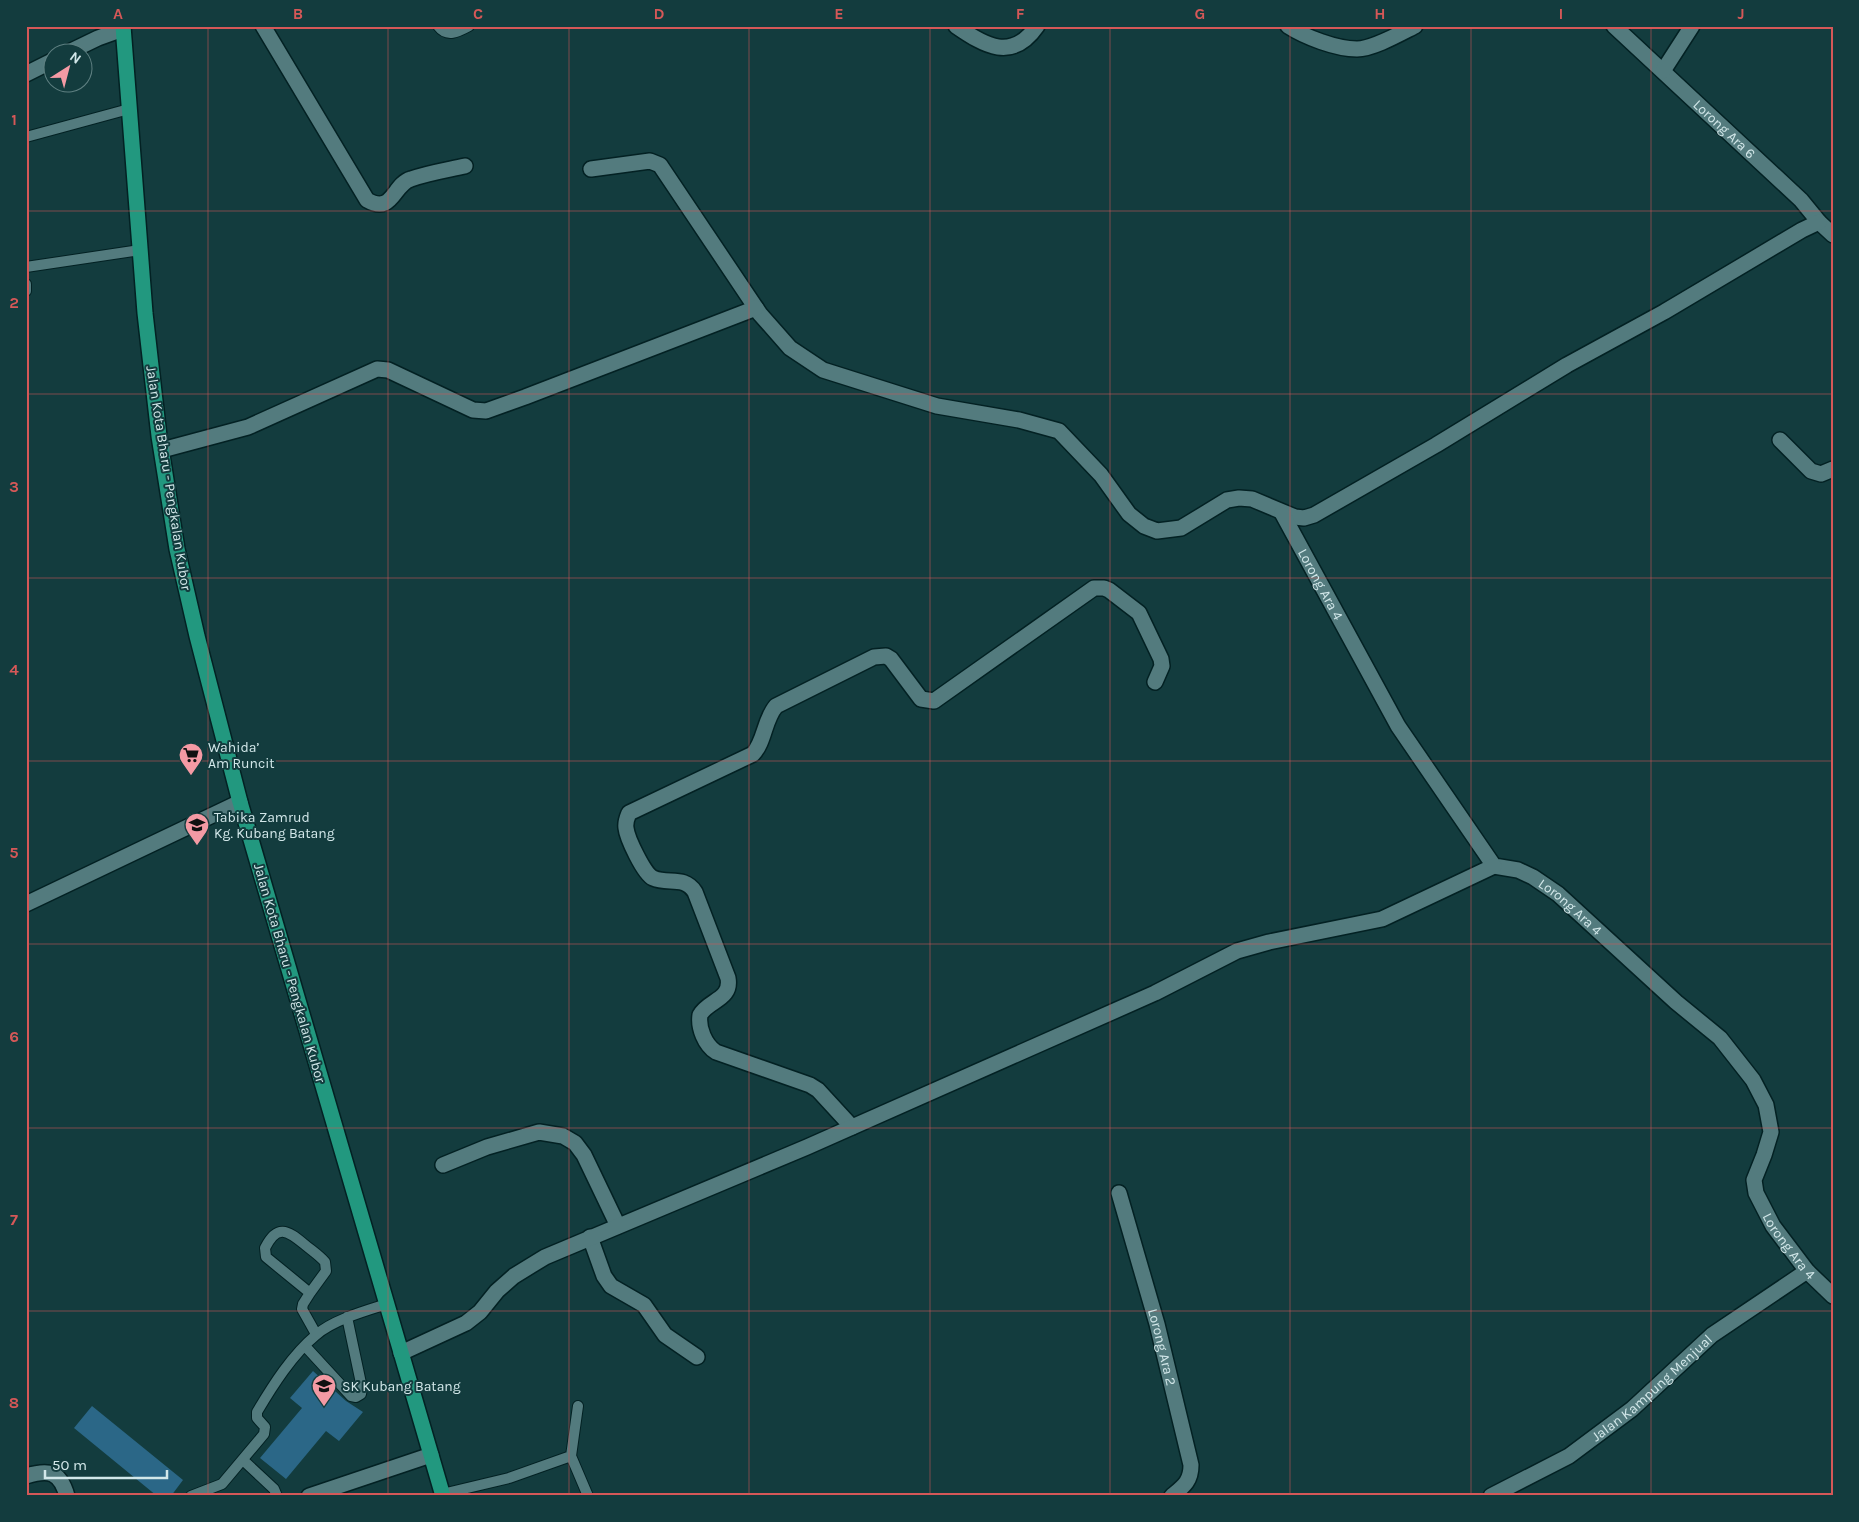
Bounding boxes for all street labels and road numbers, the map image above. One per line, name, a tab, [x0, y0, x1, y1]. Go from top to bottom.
street label: Lorong Ara 6	[1690, 96, 1759, 162]
street label: Jalan Kota Bharu - Pengkalan Kubor	[142, 364, 195, 593]
street label: Lorong Ara 4	[1294, 546, 1347, 623]
street label: Jalan Kota Bharu - Pengkalan Kubor	[250, 861, 329, 1086]
street label: Lorong Ara 4	[1535, 875, 1605, 939]
street label: Lorong Ara 4	[1759, 1210, 1819, 1283]
street label: Lorong Ara 2	[1144, 1307, 1180, 1387]
street label: Jalan Kampung Menjual	[1588, 1331, 1716, 1445]

